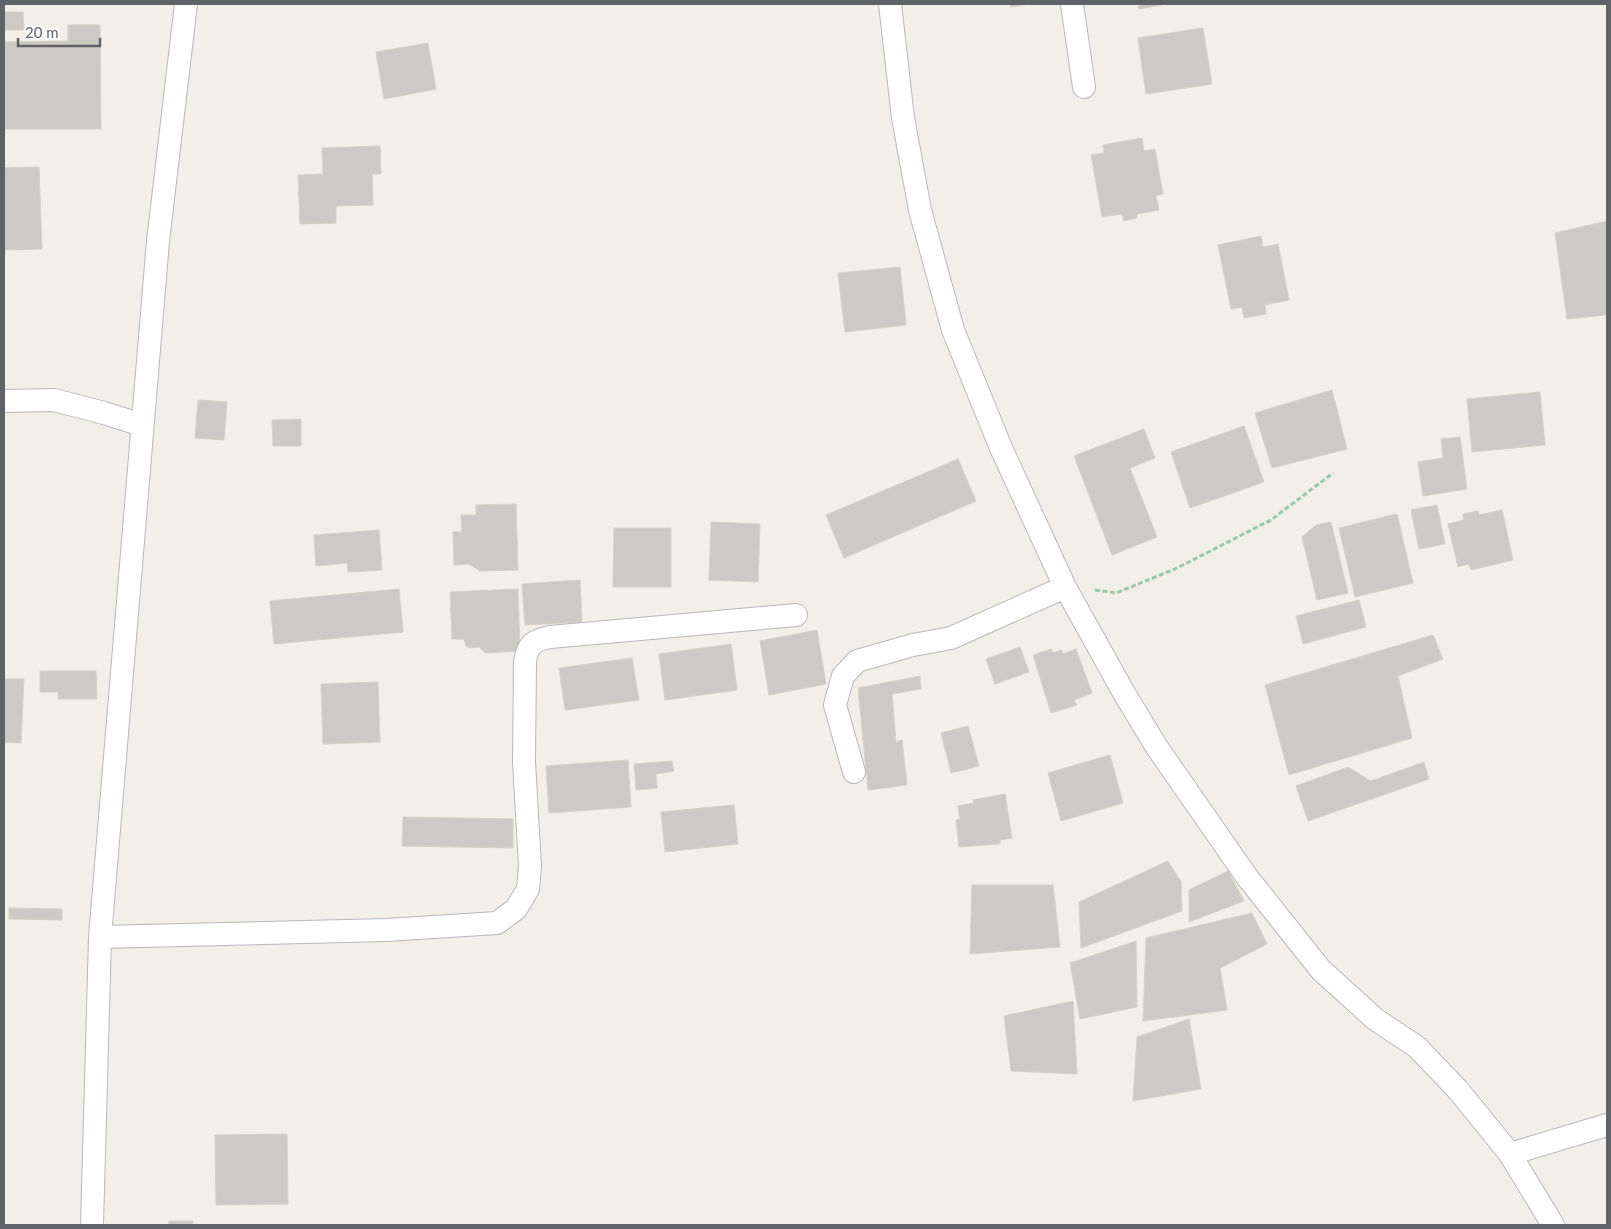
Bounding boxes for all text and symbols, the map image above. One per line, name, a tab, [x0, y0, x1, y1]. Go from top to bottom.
scale bar	[18, 15, 100, 47]
text: 20 m	[25, 23, 59, 41]

